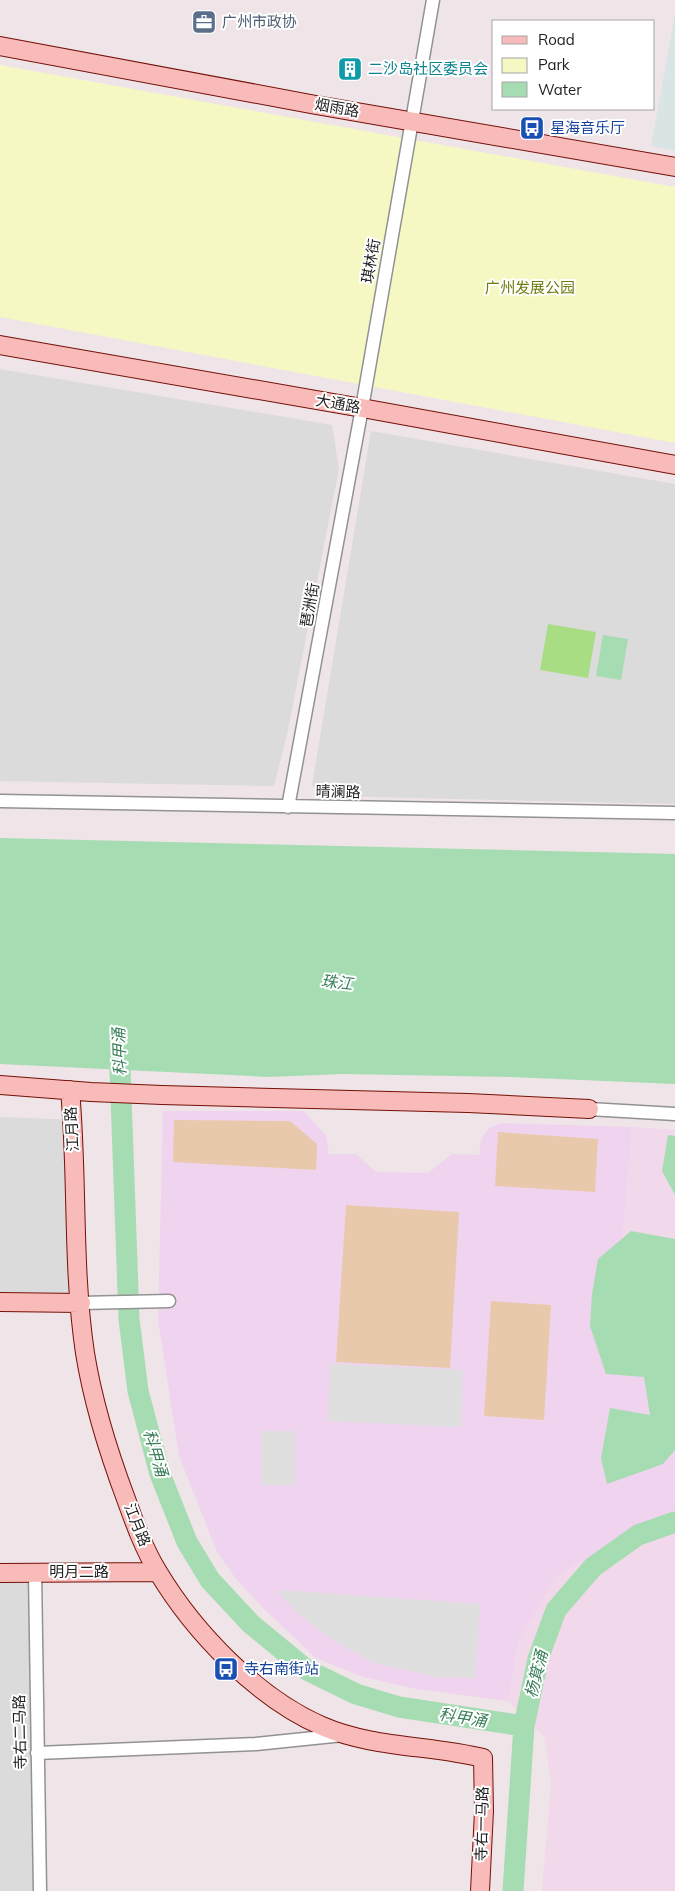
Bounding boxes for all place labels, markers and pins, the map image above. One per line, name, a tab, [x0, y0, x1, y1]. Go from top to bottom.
office icon: 广州市政协	[191, 9, 217, 35]
place label: 广州市政协	[222, 12, 297, 31]
building icon: 二沙岛社区委员会	[337, 56, 363, 82]
place label: 二沙岛社区委员会	[368, 59, 488, 78]
bus stop icon: 星海音乐厅	[519, 115, 545, 141]
place label: 星海音乐厅	[550, 118, 625, 137]
bus stop icon: 寺右南街站	[213, 1656, 239, 1682]
place label: 寺右南街站	[244, 1659, 319, 1678]

